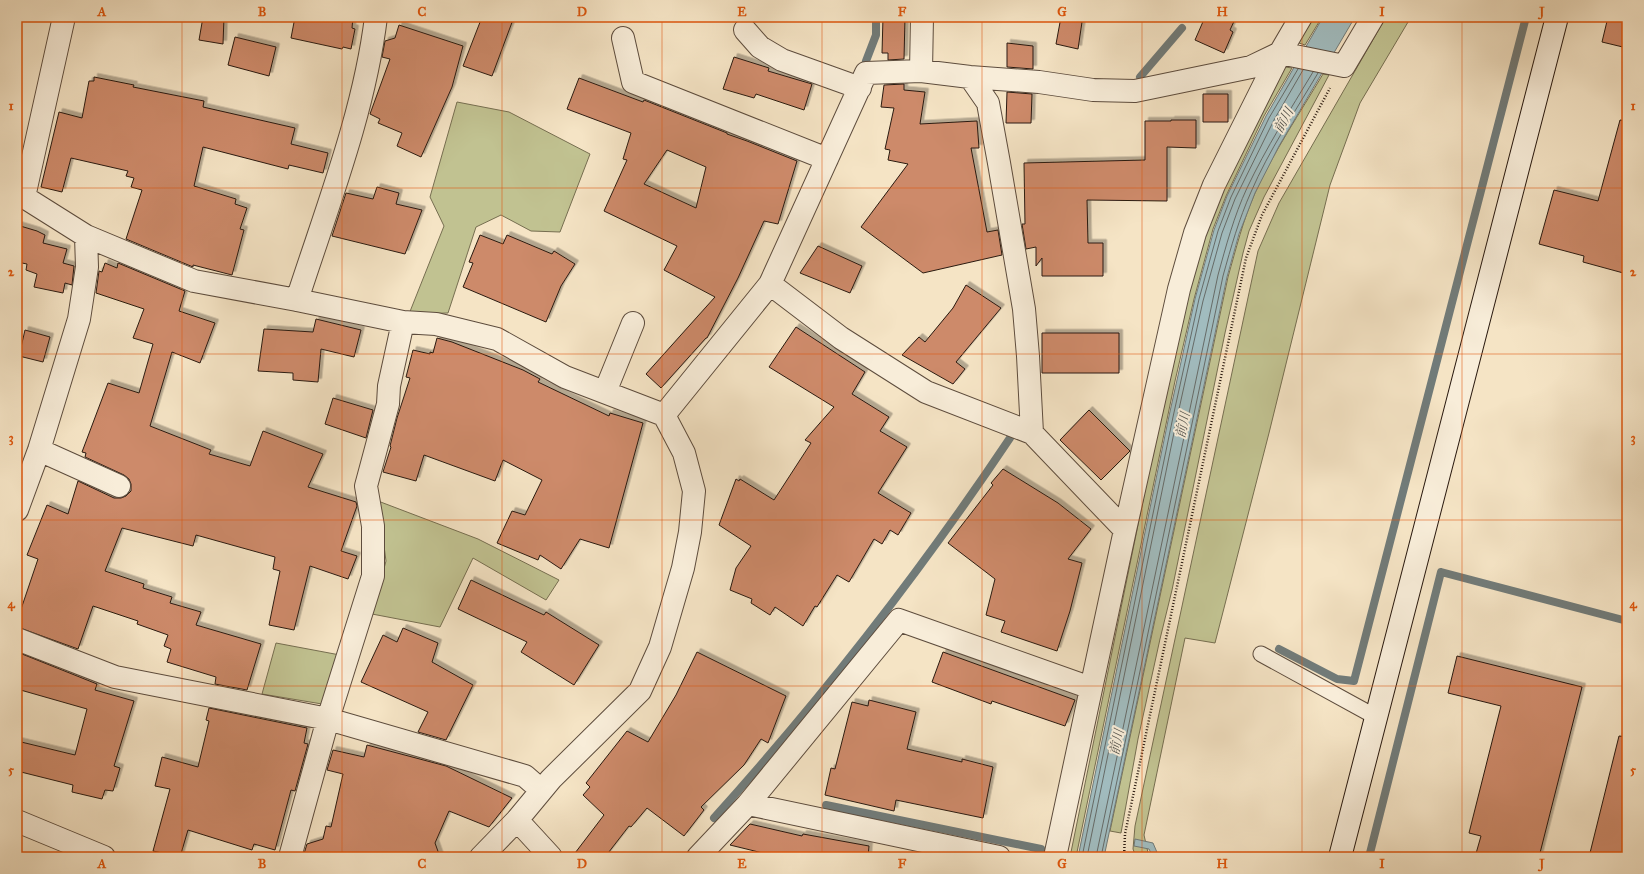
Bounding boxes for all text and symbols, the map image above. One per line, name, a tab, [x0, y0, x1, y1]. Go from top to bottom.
text: A	[97, 4, 107, 20]
text: B	[258, 4, 267, 20]
text: C	[418, 4, 427, 20]
text: D	[577, 4, 587, 20]
text: E	[737, 4, 747, 20]
text: F	[898, 4, 907, 20]
text: G	[1057, 4, 1067, 20]
text: H	[1216, 4, 1228, 20]
text: I	[1379, 4, 1385, 20]
text: J	[1537, 4, 1545, 20]
text: 1	[8, 98, 14, 114]
text: 1	[1630, 98, 1636, 114]
water label: 前川	[1271, 103, 1298, 136]
text: 2	[8, 264, 15, 280]
text: 2	[1630, 264, 1637, 280]
water label: 前川	[1172, 409, 1194, 440]
text: 3	[8, 430, 14, 446]
text: 3	[1630, 430, 1636, 446]
text: 4	[7, 596, 15, 612]
text: 4	[1629, 596, 1637, 612]
water label: 前川	[1106, 726, 1128, 757]
text: 5	[8, 762, 15, 778]
text: 5	[1630, 762, 1637, 778]
text: A	[97, 856, 107, 872]
text: B	[258, 856, 267, 872]
text: C	[418, 856, 427, 872]
text: D	[577, 856, 587, 872]
text: E	[737, 856, 747, 872]
text: F	[898, 856, 907, 872]
text: G	[1057, 856, 1067, 872]
text: H	[1216, 856, 1228, 872]
text: I	[1379, 856, 1385, 872]
text: J	[1537, 856, 1545, 872]

